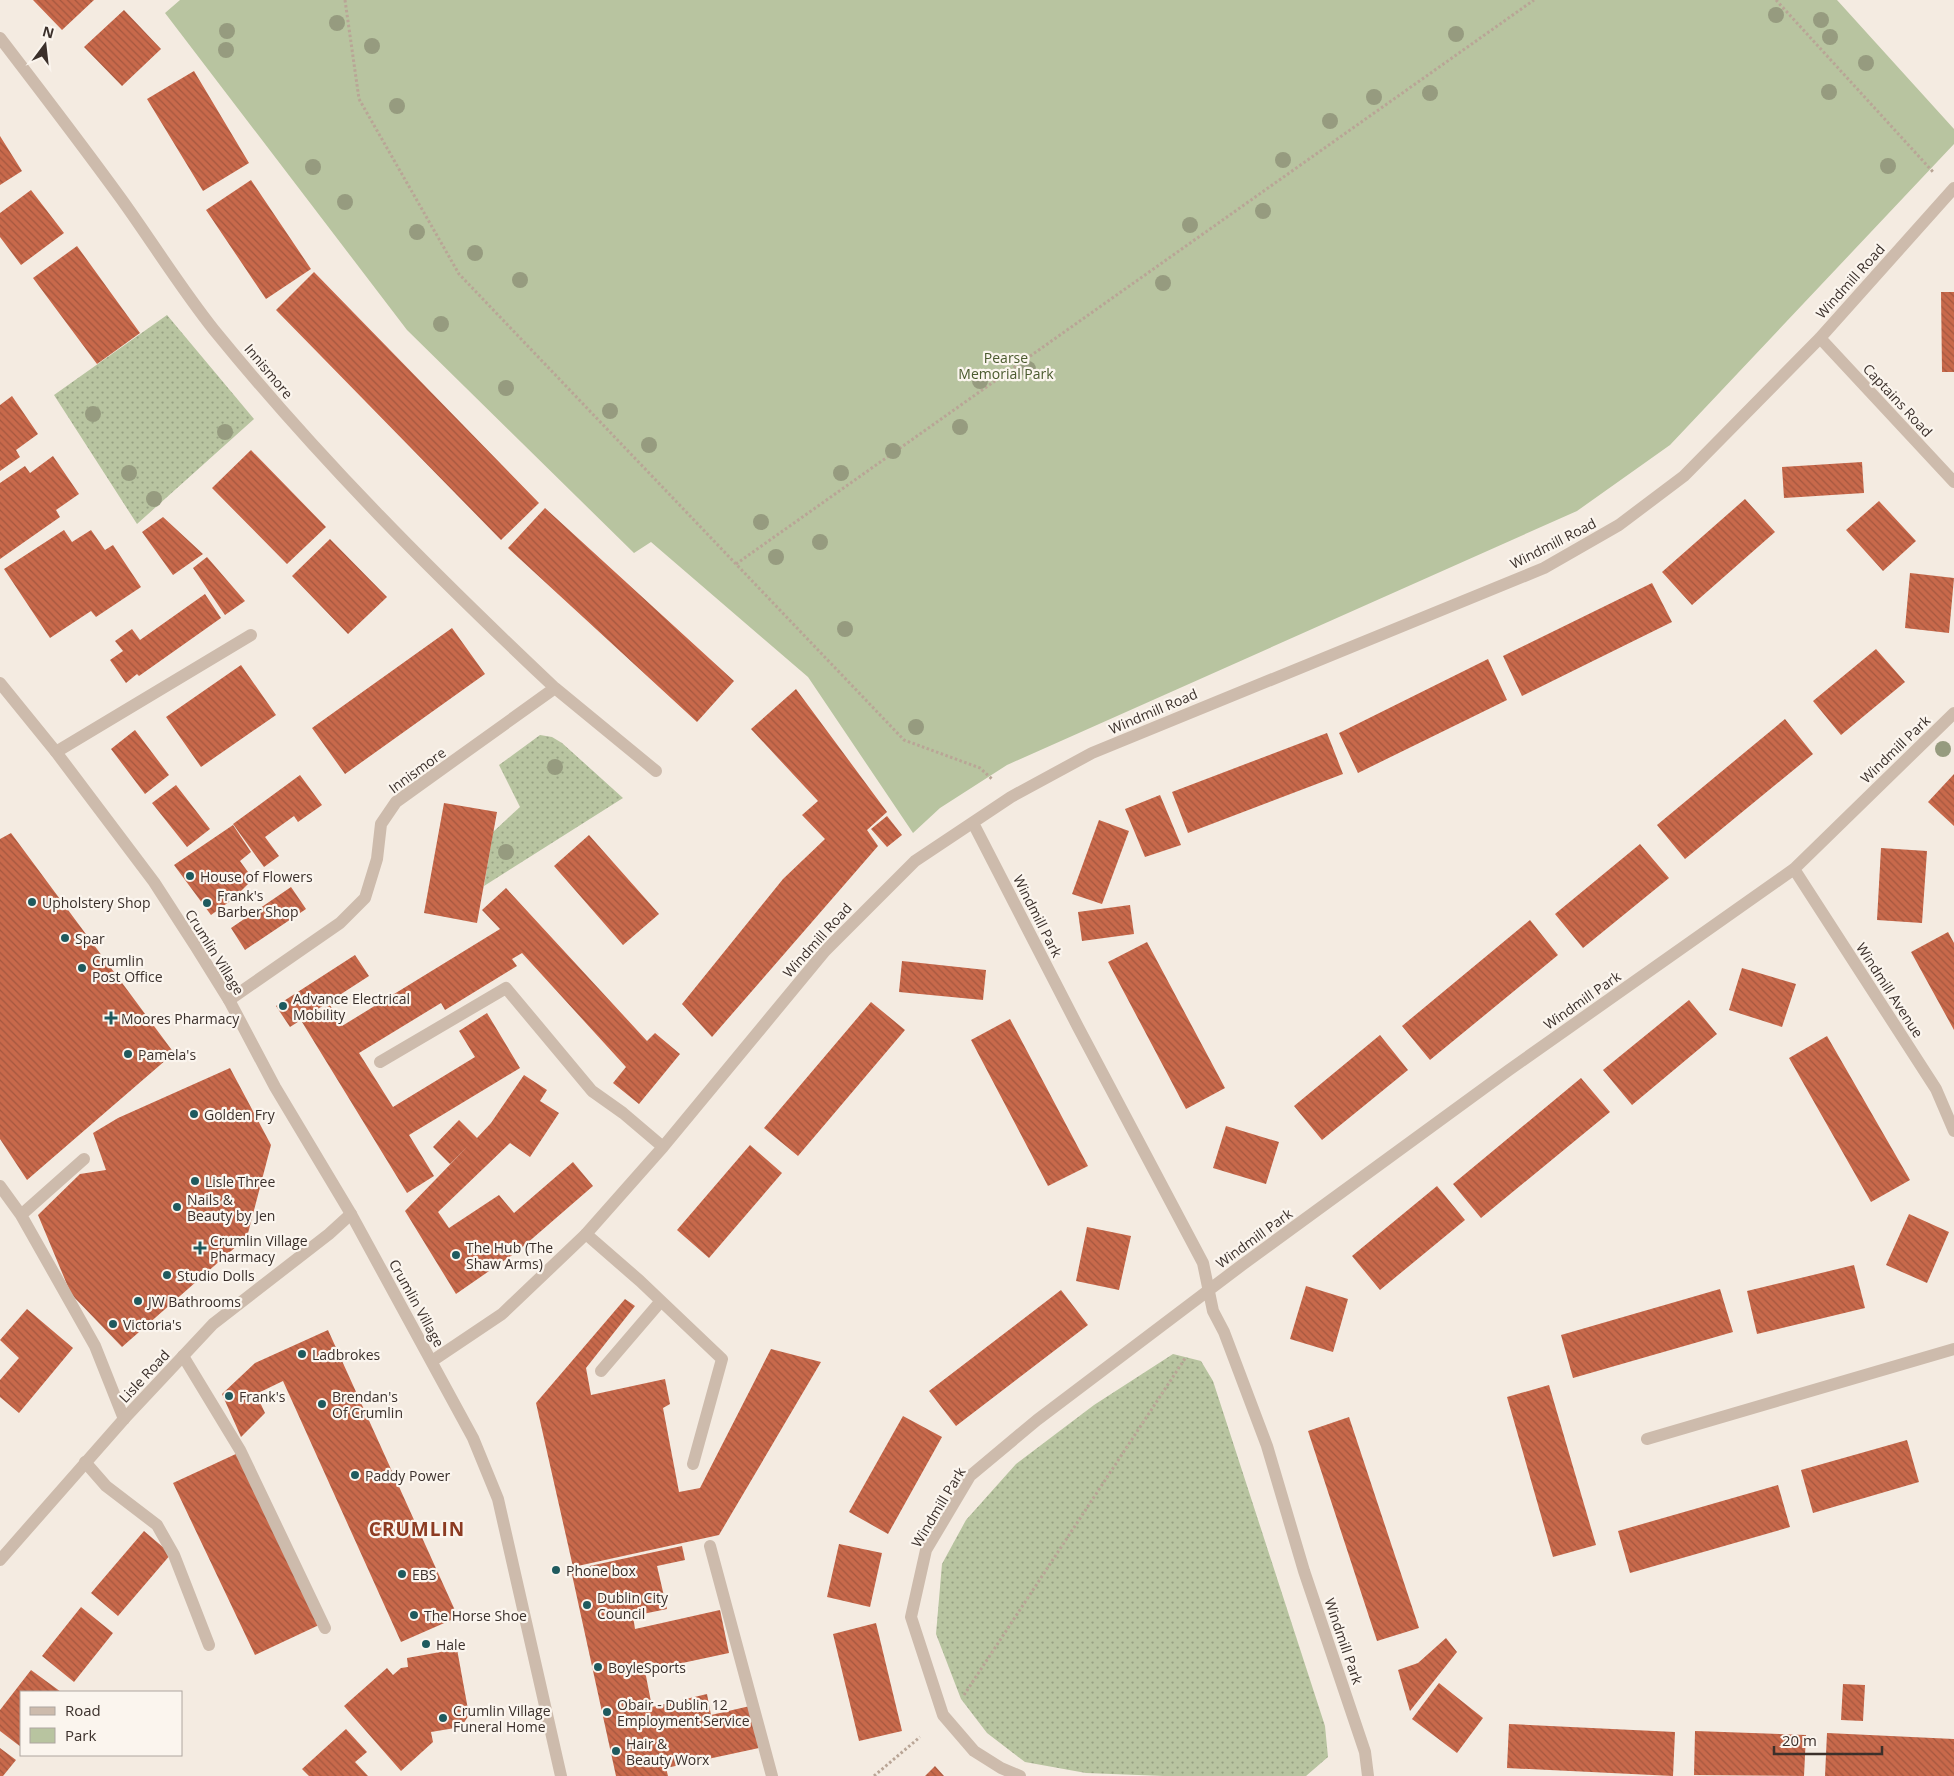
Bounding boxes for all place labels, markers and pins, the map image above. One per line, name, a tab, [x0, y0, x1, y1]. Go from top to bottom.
place label: House of Flowers	[200, 867, 313, 886]
marker: House of Flowers	[184, 870, 196, 882]
place label: Frank's Barber Shop	[217, 886, 299, 921]
place label: Upholstery Shop	[42, 893, 150, 912]
marker: Upholstery Shop	[26, 896, 38, 908]
marker: Frank's Barber Shop	[201, 897, 213, 909]
place label: Spar	[75, 929, 105, 948]
marker: Spar	[59, 932, 71, 944]
place label: Crumlin Post Office	[92, 951, 163, 986]
marker: Crumlin Post Office	[76, 962, 88, 974]
place label: Advance Electrical Mobility	[293, 989, 410, 1024]
marker: Advance Electrical Mobility	[277, 1000, 289, 1012]
place label: Moores Pharmacy	[121, 1009, 240, 1028]
marker: Moores Pharmacy	[105, 1012, 117, 1024]
place label: Pamela's	[138, 1045, 196, 1064]
marker: Pamela's	[122, 1048, 134, 1060]
place label: Golden Fry	[204, 1105, 276, 1124]
marker: Golden Fry	[188, 1108, 200, 1120]
place label: Lisle Three	[205, 1172, 275, 1191]
marker: Lisle Three	[189, 1175, 201, 1187]
place label: Nails & Beauty by Jen	[187, 1190, 275, 1225]
marker: Nails & Beauty by Jen	[171, 1201, 183, 1213]
place label: Crumlin Village Pharmacy	[210, 1231, 308, 1266]
place label: The Hub (The Shaw Arms)	[466, 1238, 553, 1273]
marker: Crumlin Village Pharmacy	[194, 1242, 206, 1254]
marker: The Hub (The Shaw Arms)	[450, 1249, 462, 1261]
place label: Studio Dolls	[177, 1266, 255, 1285]
marker: Studio Dolls	[161, 1269, 173, 1281]
place label: JW Bathrooms	[146, 1292, 241, 1311]
marker: JW Bathrooms	[132, 1295, 144, 1307]
place label: Victoria's	[123, 1315, 182, 1334]
marker: Victoria's	[107, 1318, 119, 1330]
place label: Ladbrokes	[312, 1345, 381, 1364]
marker: Ladbrokes	[296, 1348, 308, 1360]
place label: Frank's	[239, 1387, 286, 1406]
place label: Brendan's Of Crumlin	[332, 1387, 403, 1422]
marker: Frank's	[223, 1390, 235, 1402]
marker: Brendan's Of Crumlin	[316, 1398, 328, 1410]
place label: Paddy Power	[365, 1466, 451, 1485]
marker: Paddy Power	[349, 1469, 361, 1481]
place label: Phone box	[566, 1561, 637, 1580]
marker: Phone box	[550, 1564, 562, 1576]
place label: EBS	[412, 1565, 437, 1584]
marker: EBS	[396, 1568, 408, 1580]
place label: Dublin City Council	[597, 1588, 669, 1623]
marker: Dublin City Council	[581, 1599, 593, 1611]
place label: The Horse Shoe	[424, 1606, 527, 1625]
marker: The Horse Shoe	[408, 1609, 420, 1621]
place label: Hale	[436, 1635, 466, 1654]
marker: Hale	[420, 1638, 432, 1650]
place label: BoyleSports	[608, 1658, 686, 1677]
marker: BoyleSports	[592, 1661, 604, 1673]
place label: Obair - Dublin 12 Employment Service	[617, 1695, 750, 1730]
place label: Crumlin Village Funeral Home	[453, 1701, 551, 1736]
marker: Obair - Dublin 12 Employment Service	[601, 1706, 613, 1718]
marker: Crumlin Village Funeral Home	[437, 1712, 449, 1724]
place label: Hair & Beauty Worx	[626, 1734, 710, 1769]
marker: Hair & Beauty Worx	[610, 1745, 622, 1757]

